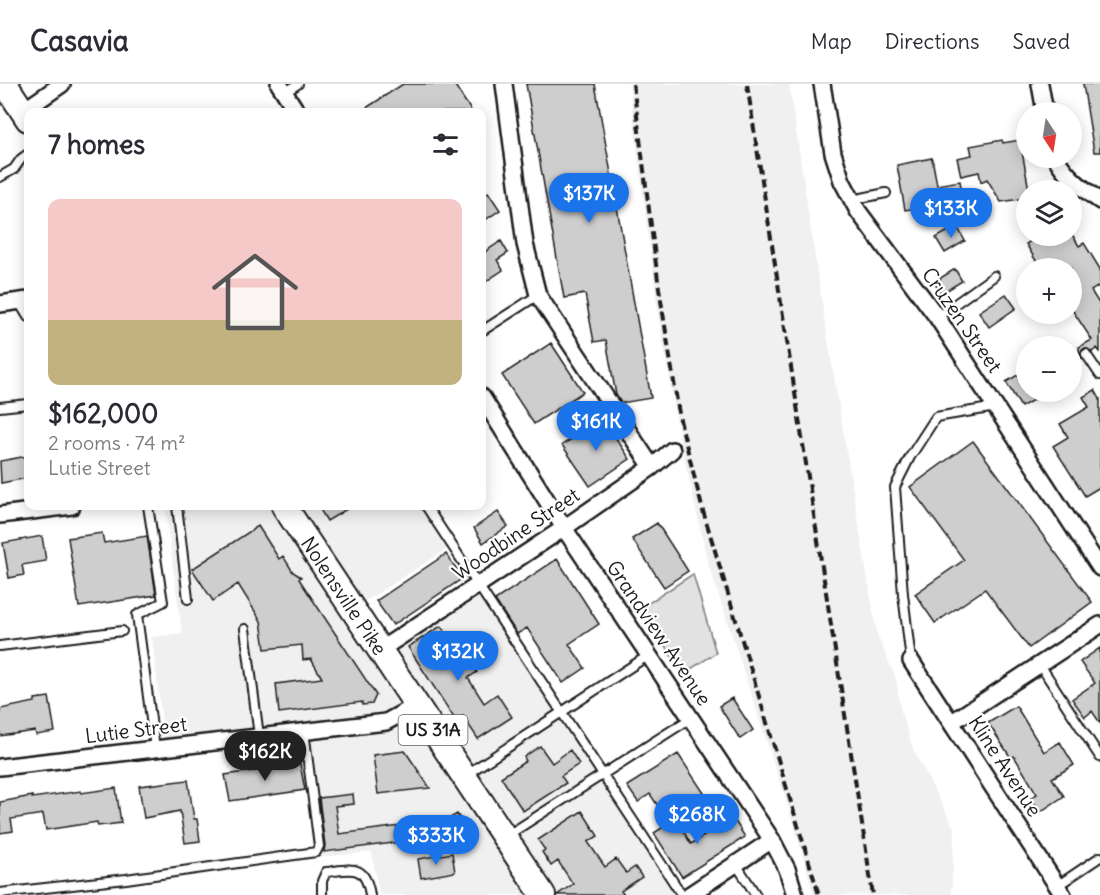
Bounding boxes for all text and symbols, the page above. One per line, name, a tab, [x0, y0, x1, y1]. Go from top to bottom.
text: Casavia	[30, 23, 129, 59]
text: Map	[811, 28, 852, 55]
text: Directions	[885, 28, 979, 55]
text: Saved	[1012, 28, 1070, 55]
north arrow	[1016, 102, 1082, 168]
map controls	[1016, 102, 1082, 402]
text: 7 homes	[48, 128, 145, 161]
icon: filters	[429, 128, 462, 161]
pin: $137K	[547, 173, 631, 224]
text: $137K	[563, 180, 615, 205]
button: layers	[1016, 180, 1082, 246]
pin: $133K	[909, 188, 993, 239]
text: $133K	[924, 195, 978, 220]
icon: home	[201, 238, 309, 346]
button: +	[1016, 258, 1082, 324]
street label: Cruzen Street	[917, 262, 1008, 377]
button: −	[1016, 336, 1082, 402]
text: $162,000	[48, 397, 158, 430]
pin: $161K	[554, 401, 638, 452]
text: $161K	[571, 408, 621, 433]
text: 2 rooms · 74 m²	[48, 430, 185, 455]
text: Lutie Street	[48, 455, 150, 480]
street label: Woodbine Street	[447, 482, 584, 585]
street label: Nolensville Pike	[296, 532, 393, 660]
street label: Grandview Avenue	[602, 555, 717, 710]
pin: $132K	[416, 631, 500, 682]
text: $132K	[431, 638, 485, 663]
street label: Kline Avenue	[963, 710, 1047, 821]
street label: Lutie Street	[84, 711, 189, 748]
road number: US 31A	[398, 715, 468, 745]
pin: $162K	[223, 731, 307, 782]
text: $162K	[238, 738, 292, 763]
pin: $268K	[655, 794, 739, 845]
text: $268K	[668, 801, 726, 826]
pin: $333K	[394, 815, 478, 866]
text: $333K	[407, 822, 465, 847]

